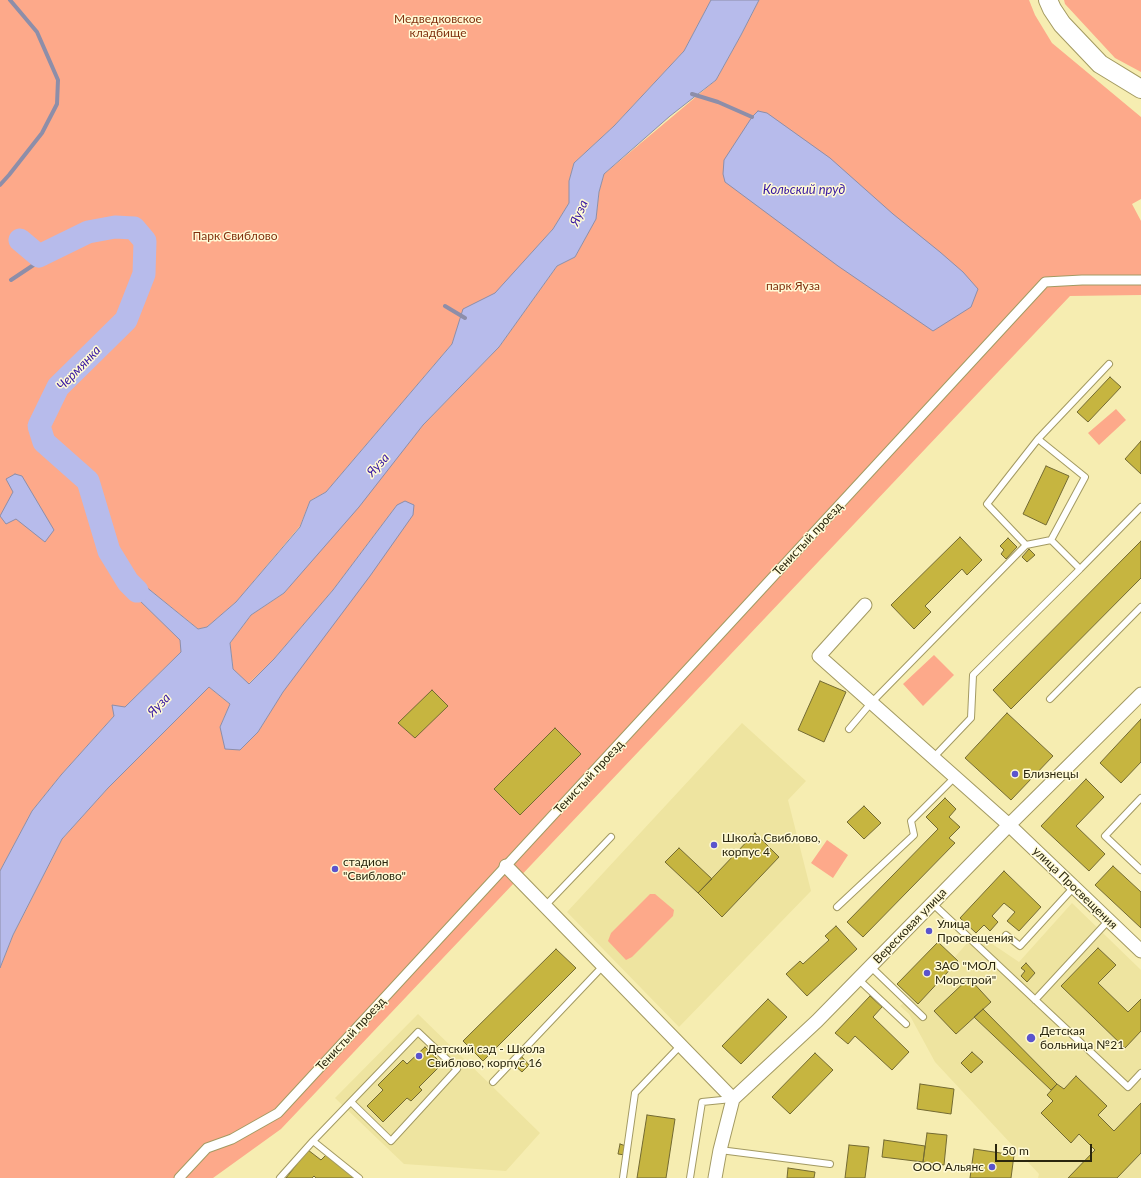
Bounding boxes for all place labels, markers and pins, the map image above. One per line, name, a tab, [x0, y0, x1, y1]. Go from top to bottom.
place label: Близнецы	[1023, 767, 1079, 781]
marker: Близнецы	[1010, 769, 1020, 779]
place label: Школа Свиблово, корпус 4	[722, 831, 820, 859]
marker: Школа Свиблово, корпус 4	[709, 840, 719, 850]
place label: стадион "Свиблово"	[343, 855, 406, 883]
marker: стадион "Свиблово"	[330, 864, 340, 874]
place label: Улица Просвещения	[937, 917, 1013, 945]
marker: Улица Просвещения	[924, 926, 934, 936]
place label: ЗАО "МОЛ Морстрой"	[935, 959, 996, 987]
marker: ЗАО "МОЛ Морстрой"	[922, 968, 932, 978]
place label: Детская больница №21	[1040, 1024, 1124, 1052]
marker: Детская больница №21	[1025, 1032, 1037, 1044]
place label: Детский сад - Школа Свиблово, корпус 16	[427, 1042, 545, 1070]
marker: Детский сад - Школа Свиблово, корпус 16	[414, 1051, 424, 1061]
place label: ООО Альянс	[913, 1160, 984, 1174]
marker: ООО Альянс	[987, 1162, 997, 1172]

